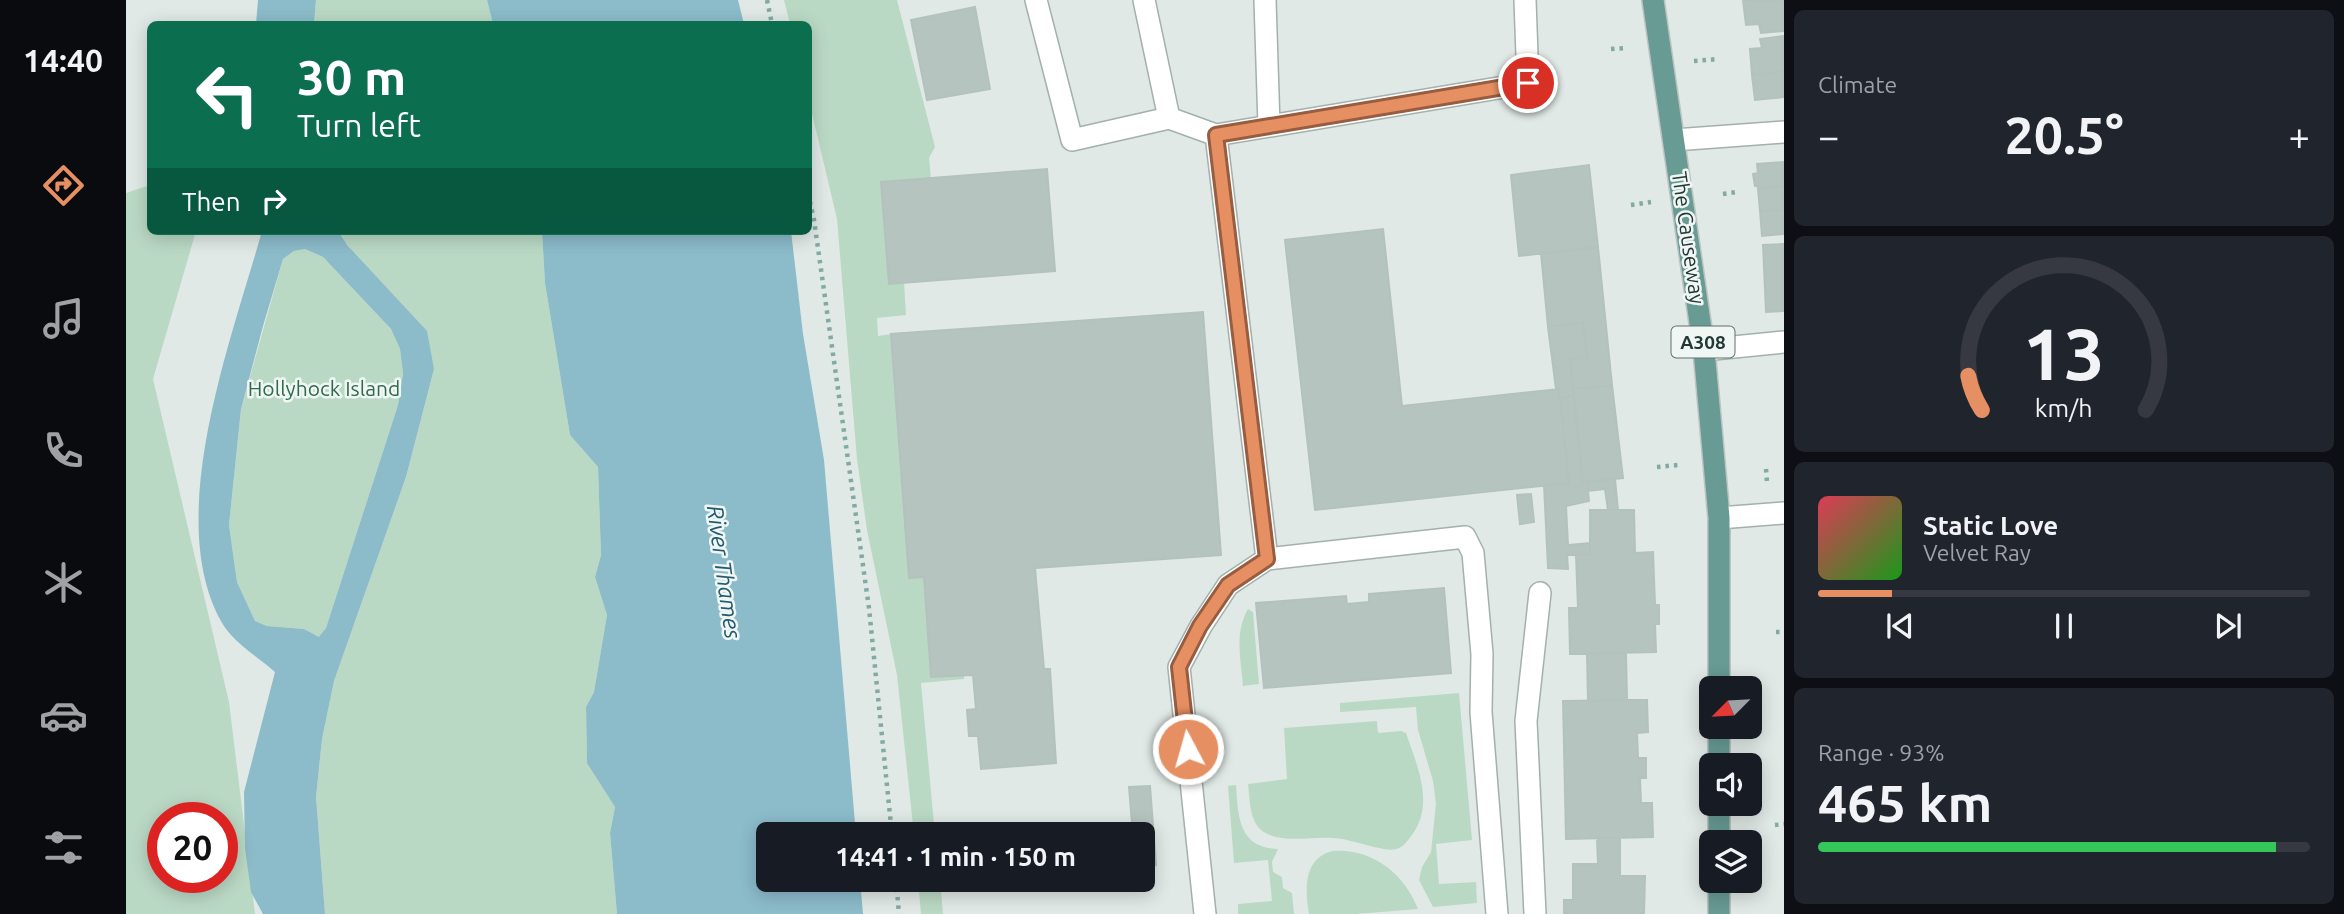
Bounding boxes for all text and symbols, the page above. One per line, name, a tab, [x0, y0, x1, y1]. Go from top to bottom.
text: 14:40	[23, 42, 103, 78]
icon: left	[182, 49, 273, 140]
text: 30 m	[297, 49, 406, 104]
pin	[1498, 53, 1558, 113]
icon: arrive	[1509, 64, 1547, 102]
text: Climate	[1818, 72, 1897, 97]
text: 20.5°	[2004, 106, 2124, 164]
text: Turn left	[297, 107, 421, 143]
text: −	[1818, 115, 1839, 157]
text: +	[2289, 115, 2310, 157]
icon: directions	[39, 161, 88, 210]
street label: The Causeway	[1668, 170, 1710, 306]
icon: right	[255, 182, 293, 220]
text: Then	[182, 187, 241, 216]
icon: music	[39, 294, 88, 343]
text: 13	[2023, 312, 2105, 394]
road number: A308	[1672, 326, 1734, 358]
park label: Hollyhock Island	[248, 376, 400, 400]
text: km/h	[2035, 394, 2093, 422]
icon: phone	[39, 426, 88, 475]
water label: River Thames	[703, 504, 746, 641]
text: Static Love	[1923, 511, 2058, 540]
text: Velvet Ray	[1923, 540, 2031, 565]
icon: climate	[39, 558, 88, 607]
icon: previous	[1881, 607, 1919, 645]
icon: pause	[2045, 607, 2083, 645]
icon: next	[2209, 607, 2247, 645]
north arrow	[1699, 676, 1762, 738]
map controls	[1699, 676, 1762, 893]
icon: car	[39, 691, 88, 740]
position arrow	[1151, 712, 1225, 786]
text: Range · 93%	[1818, 740, 1945, 765]
button: sound	[1699, 753, 1762, 816]
text: 465 km	[1818, 774, 1992, 832]
speed limit sign: 20	[147, 802, 238, 893]
icon: filters	[39, 823, 88, 872]
button: layers	[1699, 830, 1762, 893]
text: 14:41 · 1 min · 150 m	[835, 842, 1076, 871]

